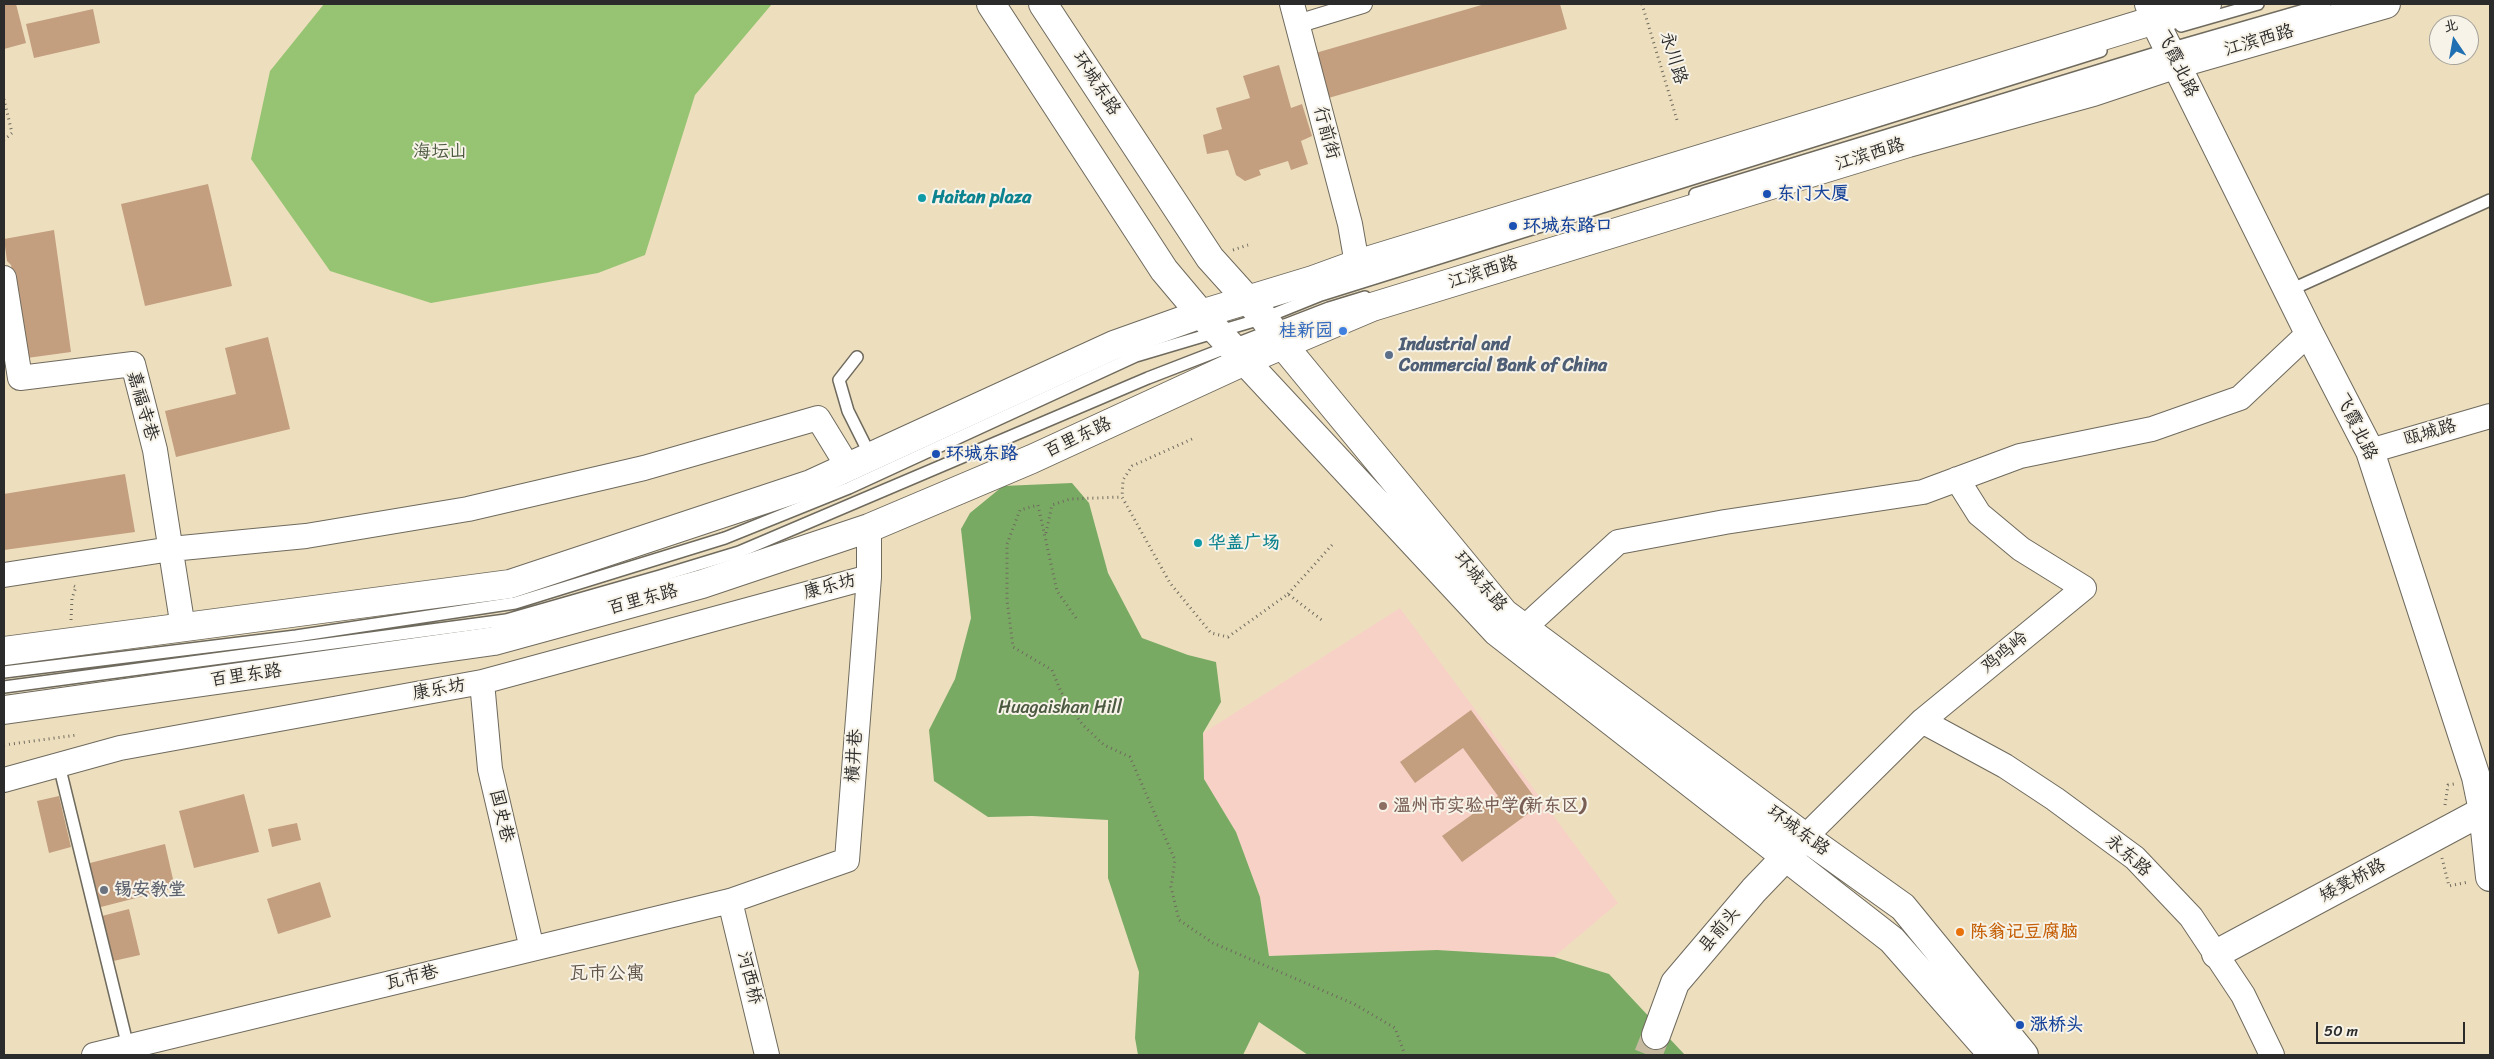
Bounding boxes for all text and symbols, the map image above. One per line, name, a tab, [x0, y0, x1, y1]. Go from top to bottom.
text: 北	[2442, 12, 2460, 39]
north arrow	[2429, 15, 2479, 65]
street label: 江滨西路	[2221, 21, 2297, 61]
street label: 飞霞北路	[2152, 27, 2202, 101]
street label: 永川路	[1655, 29, 1691, 87]
street label: 环城东路	[1067, 48, 1125, 120]
street label: 行前街	[1309, 104, 1343, 162]
street label: 江滨西路	[1832, 134, 1908, 176]
park label: 海坛山	[413, 141, 467, 163]
place label: 东门大厦	[1777, 183, 1849, 205]
place label: Haitan plaza	[932, 187, 1031, 209]
marker: 东门大厦	[1761, 188, 1773, 200]
marker: Haitan plaza	[916, 192, 928, 204]
place label: 环城东路口	[1523, 215, 1613, 237]
marker: 环城东路口	[1507, 220, 1519, 232]
street label: 江滨西路	[1445, 252, 1521, 294]
place label: 桂新园	[1279, 320, 1333, 342]
marker: 桂新园	[1337, 325, 1349, 337]
place label: Industrial and Commercial Bank of China	[1399, 334, 1607, 376]
marker: Industrial and Commercial Bank of China	[1383, 349, 1395, 361]
street label: 嘉福寺巷	[122, 368, 162, 444]
street label: 飞霞北路	[2331, 390, 2381, 464]
street label: 百里东路	[1041, 413, 1115, 463]
street label: 瓯城路	[2401, 415, 2459, 451]
place label: 环城东路	[946, 443, 1018, 465]
marker: 环城东路	[930, 448, 942, 460]
place label: 华盖广场	[1208, 532, 1280, 554]
marker: 华盖广场	[1192, 537, 1204, 549]
street label: 环城东路	[1449, 547, 1511, 617]
street label: 康乐坊	[801, 570, 859, 604]
street label: 百里东路	[605, 580, 681, 620]
street label: 鸡鸣岭	[1977, 628, 2033, 678]
street label: 百里东路	[209, 660, 283, 692]
street label: 康乐坊	[411, 675, 467, 705]
park label: Huagaishan Hill	[998, 697, 1122, 719]
street label: 横井巷	[842, 728, 868, 784]
street label: 国史巷	[484, 787, 518, 845]
place label: 温州市实验中学(新东区)	[1393, 795, 1586, 817]
marker: 温州市实验中学(新东区)	[1377, 800, 1389, 812]
street label: 环城东路	[1763, 801, 1833, 861]
street label: 永东路	[2101, 830, 2155, 882]
street label: 矮凳桥路	[2316, 855, 2390, 907]
place label: 锡安教堂	[114, 879, 186, 901]
marker: 锡安教堂	[98, 884, 110, 896]
street label: 县前头	[1694, 902, 1746, 958]
place label: 陈翁记豆腐脑	[1970, 921, 2078, 943]
marker: 陈翁记豆腐脑	[1954, 926, 1966, 938]
street label: 河西桥	[732, 949, 766, 1007]
street label: 瓦市巷	[383, 961, 441, 995]
district label: 瓦市公寓	[569, 963, 645, 985]
scale bar	[2319, 1012, 2468, 1044]
place label: 涨桥头	[2030, 1014, 2084, 1036]
text: 50 m	[2324, 1018, 2358, 1044]
marker: 涨桥头	[2014, 1019, 2026, 1031]

